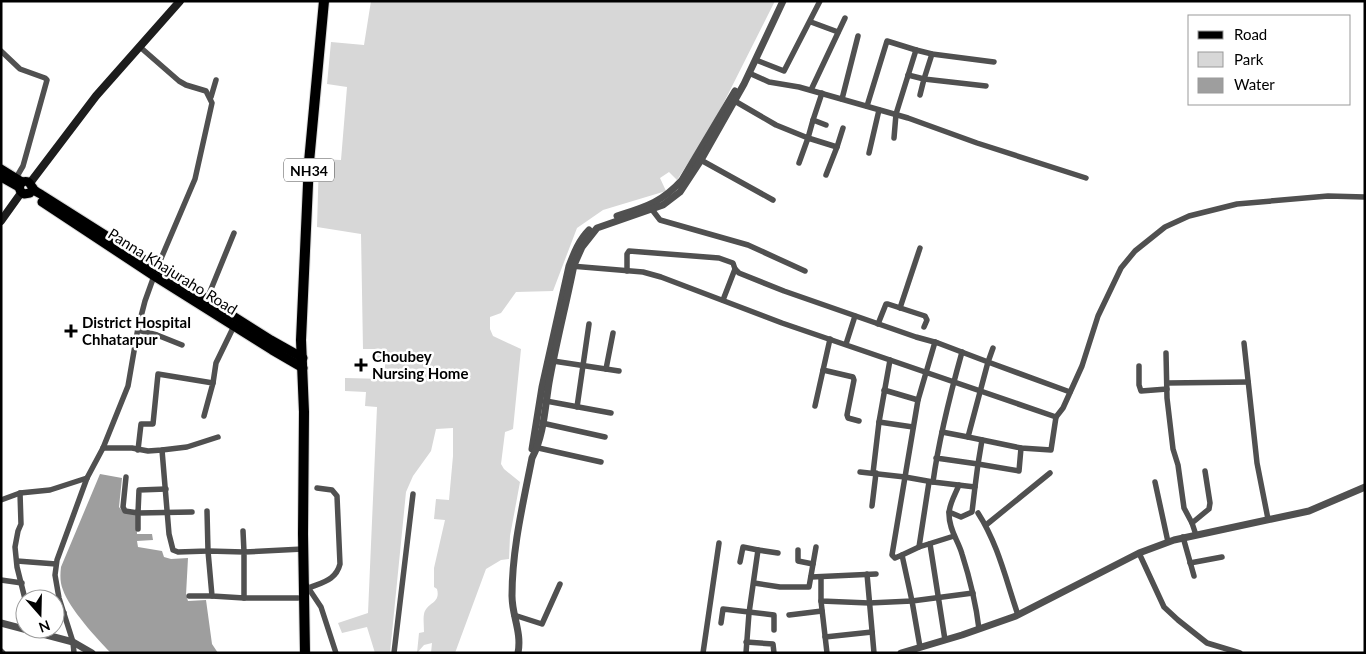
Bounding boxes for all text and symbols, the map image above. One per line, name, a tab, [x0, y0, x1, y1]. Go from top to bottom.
legend	[1188, 15, 1351, 105]
text: Road	[1234, 25, 1267, 43]
text: Park	[1234, 50, 1264, 68]
text: Water	[1234, 75, 1275, 93]
road number: NH34	[284, 158, 334, 182]
street label: Panna Khajuraho Road	[105, 224, 241, 318]
place label: District Hospital Chhatarpur	[82, 313, 191, 348]
marker: District Hospital Chhatarpur	[64, 324, 78, 338]
place label: Choubey Nursing Home	[372, 347, 468, 382]
marker: Choubey Nursing Home	[354, 358, 368, 372]
north arrow	[15, 589, 65, 639]
text: N	[37, 617, 53, 637]

